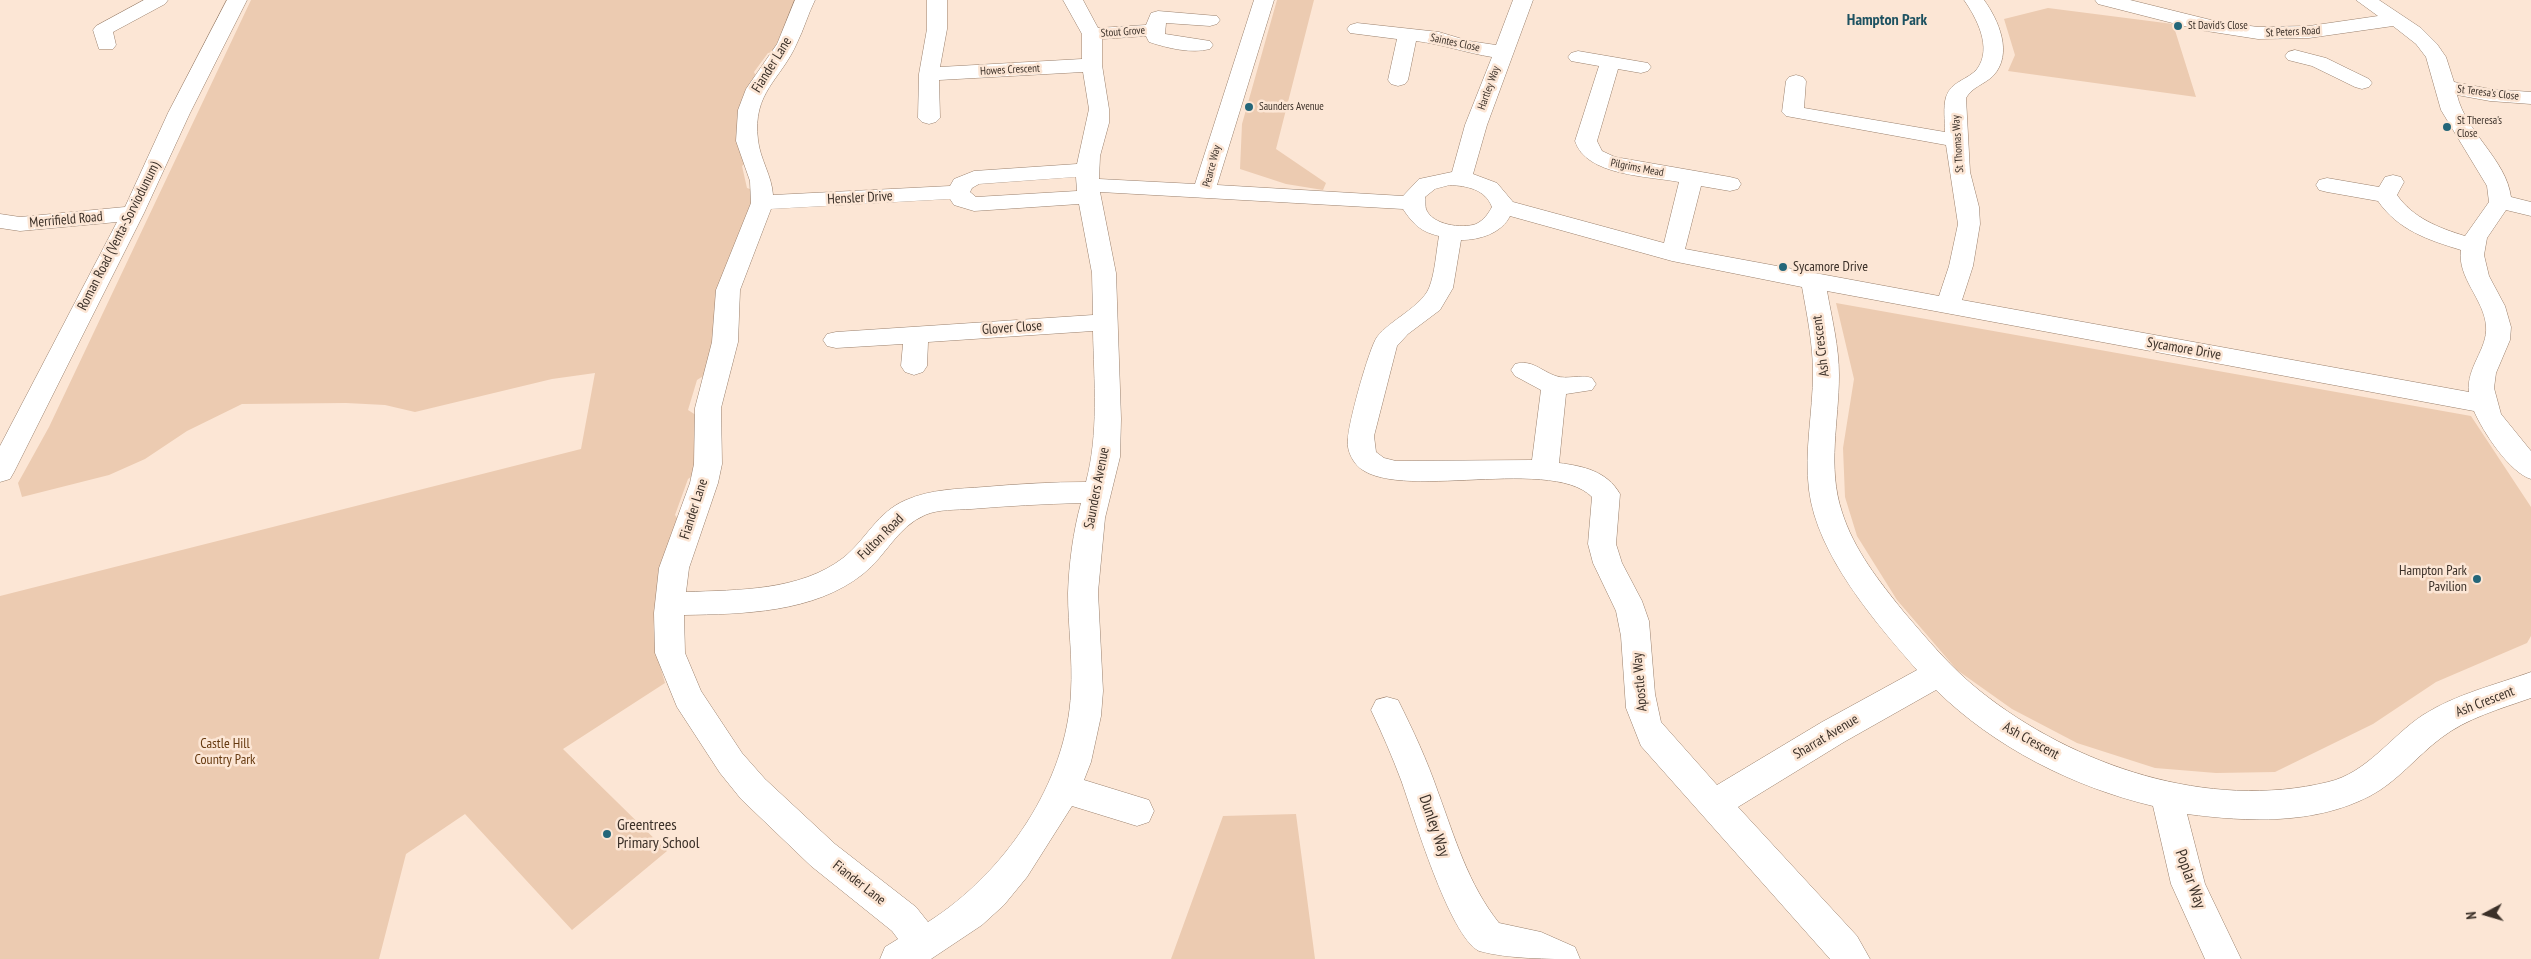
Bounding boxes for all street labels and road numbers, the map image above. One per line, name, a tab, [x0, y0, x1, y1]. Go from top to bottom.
street label: Stout Grove	[1100, 24, 1146, 40]
street label: St Peters Road	[2265, 24, 2321, 40]
street label: Saintes Close	[1429, 31, 1481, 55]
street label: Fiander Lane	[748, 34, 796, 96]
street label: Howes Crescent	[980, 62, 1040, 78]
street label: Hartley Way	[1475, 64, 1503, 112]
street label: St Teresa's Close	[2456, 83, 2520, 103]
street label: St Thomas Way	[1949, 115, 1967, 173]
street label: Pearce Way	[1200, 144, 1224, 188]
street label: Pilgrims Mead	[1609, 156, 1665, 180]
street label: Roman Road (Venta-Sorviodunum)	[74, 159, 164, 313]
street label: Hensler Drive	[827, 188, 893, 208]
street label: Merrifield Road	[29, 208, 103, 232]
street label: Ash Crescent	[1809, 314, 1833, 378]
street label: Glover Close	[981, 318, 1043, 338]
street label: Sycamore Drive	[2146, 334, 2222, 364]
street label: Saunders Avenue	[1081, 446, 1113, 530]
street label: Fiander Lane	[676, 477, 712, 541]
street label: Fulton Road	[855, 511, 907, 563]
street label: Apostle Way	[1629, 652, 1651, 712]
street label: Ash Crescent	[2453, 683, 2517, 721]
street label: Sharrat Avenue	[1790, 711, 1862, 763]
street label: Ash Crescent	[2000, 719, 2062, 763]
street label: Dunley Way	[1414, 792, 1454, 860]
street label: Poplar Way	[2171, 847, 2209, 911]
street label: Fiander Lane	[829, 857, 889, 909]

